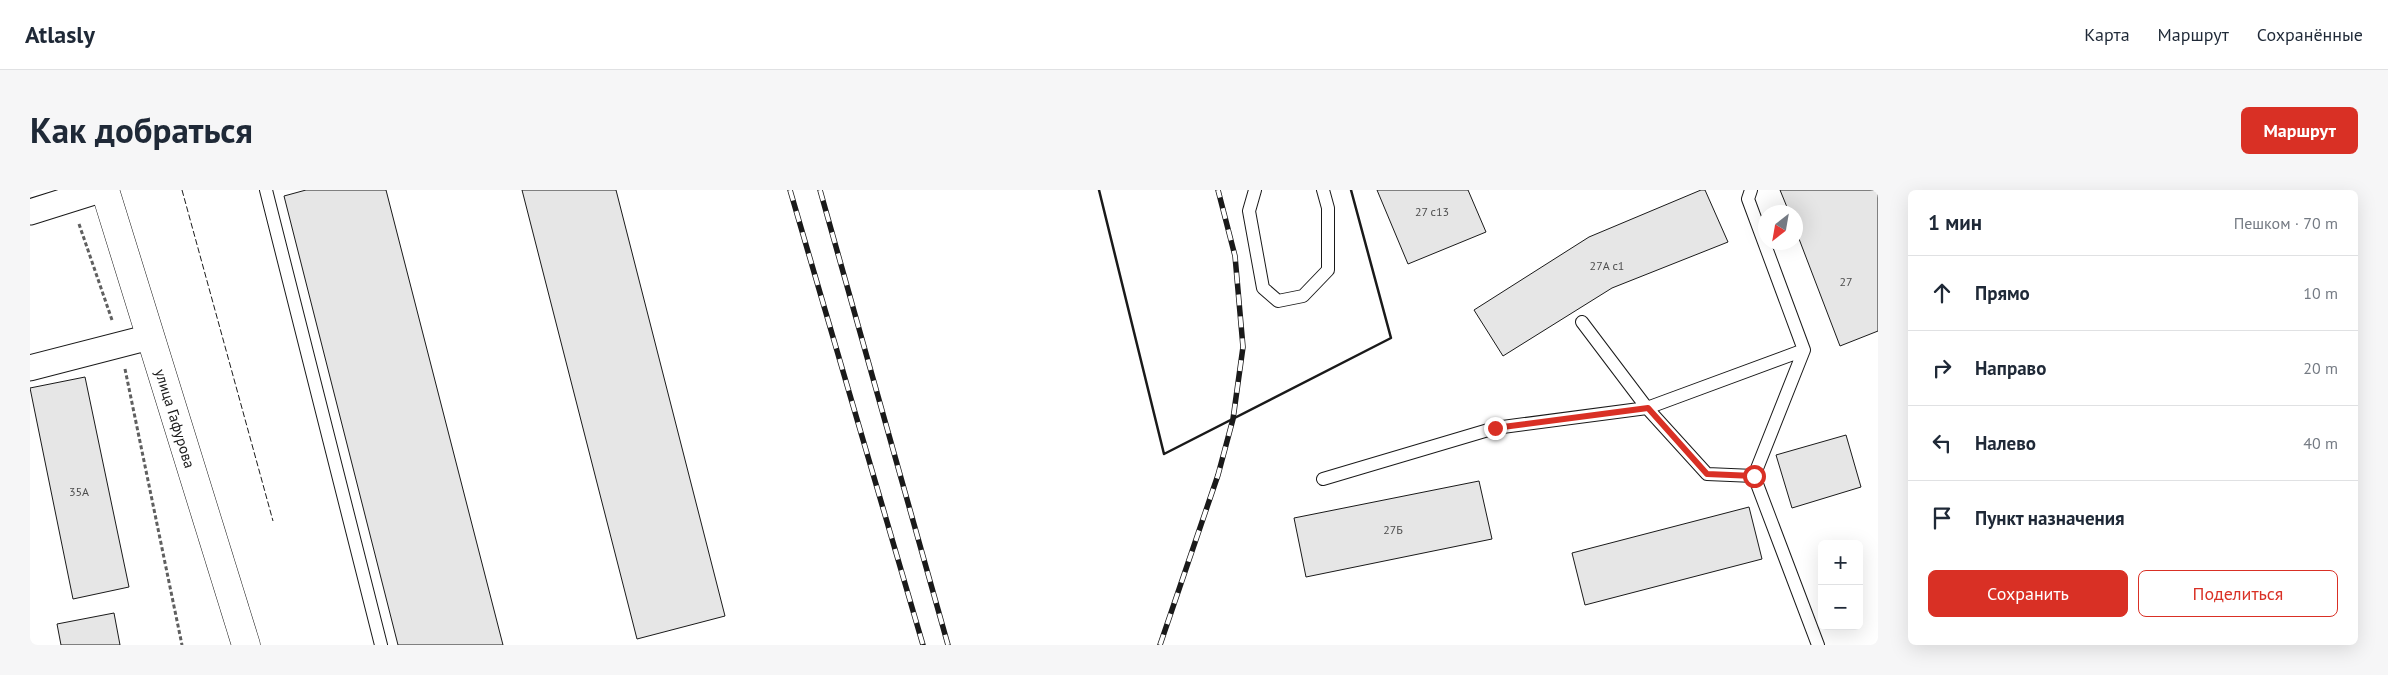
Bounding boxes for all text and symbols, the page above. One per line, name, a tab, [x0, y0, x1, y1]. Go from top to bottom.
text: Atlasly	[25, 19, 95, 50]
text: Карта	[2084, 23, 2130, 46]
text: Маршрут	[2158, 23, 2229, 46]
text: Сохранённые	[2257, 23, 2363, 46]
text: Как добраться	[30, 107, 253, 153]
button: Маршрут	[2241, 107, 2358, 154]
house number: 27 с13	[1415, 204, 1449, 219]
north arrow	[1758, 205, 1803, 250]
text: 1 мин	[1928, 209, 1982, 236]
text: Пешком · 70 m	[2234, 213, 2338, 233]
house number: 27А с1	[1590, 258, 1624, 273]
house number: 27	[1839, 274, 1853, 289]
icon: ahead	[1928, 279, 1956, 307]
text: Прямо	[1975, 281, 2030, 305]
text: 10 m	[2303, 283, 2338, 303]
icon: right	[1928, 354, 1956, 382]
text: Направо	[1975, 356, 2046, 380]
text: 20 m	[2303, 358, 2338, 378]
street label: улица Гафурова	[151, 366, 200, 470]
route end	[1484, 417, 1507, 440]
icon: left	[1928, 429, 1956, 457]
text: Налево	[1975, 431, 2036, 455]
text: 40 m	[2303, 433, 2338, 453]
route start	[1743, 465, 1766, 488]
house number: 35А	[69, 484, 89, 499]
icon: arrive	[1928, 504, 1956, 532]
text: Пункт назначения	[1975, 506, 2125, 530]
house number: 27Б	[1383, 522, 1403, 537]
map controls	[1818, 540, 1863, 630]
button: +	[1818, 540, 1863, 585]
button: Сохранить	[1928, 570, 2128, 617]
button: Поделиться	[2138, 570, 2338, 617]
button: −	[1818, 585, 1863, 630]

